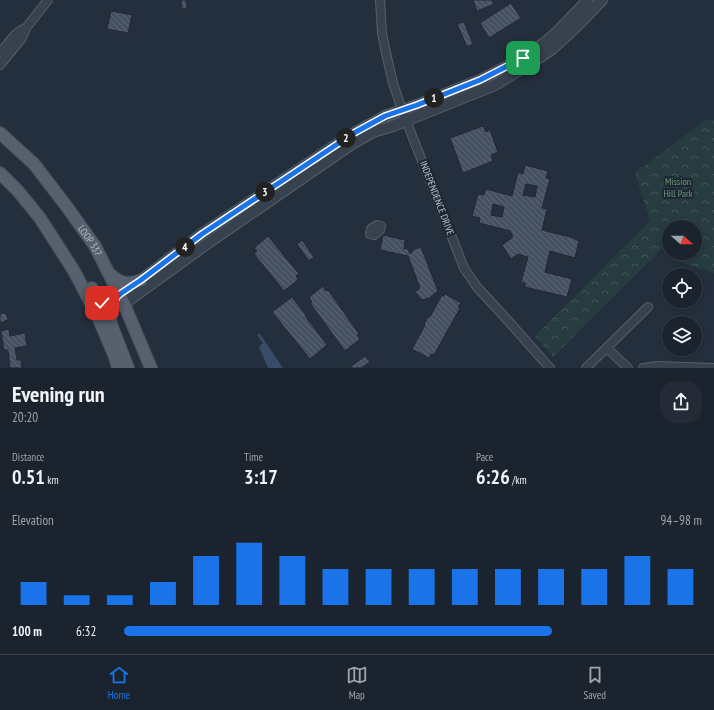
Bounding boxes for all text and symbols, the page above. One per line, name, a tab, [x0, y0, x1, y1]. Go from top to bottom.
pin	[506, 41, 540, 75]
icon: arrive	[512, 47, 534, 69]
pin: 1	[424, 88, 444, 108]
text: 1	[431, 91, 437, 105]
pin: 2	[336, 128, 356, 148]
text: 2	[343, 131, 349, 145]
street label: INDEPENDENCE DRIVE	[417, 159, 457, 237]
park label: Mission Hill Park	[663, 175, 693, 200]
pin: 3	[255, 182, 275, 202]
text: 3	[262, 185, 268, 199]
north arrow	[662, 220, 702, 260]
map controls	[662, 220, 702, 356]
street label: LOOP 337	[75, 222, 105, 258]
pin: 4	[175, 237, 195, 257]
text: 4	[182, 240, 188, 254]
button: locate	[662, 268, 702, 308]
pin	[85, 286, 119, 320]
icon: check	[91, 292, 113, 314]
button: layers	[662, 316, 702, 356]
text: Evening run	[12, 380, 105, 408]
button: share	[660, 381, 702, 423]
text: 20:20	[12, 409, 38, 426]
text: Distance	[12, 450, 44, 464]
text: Time	[244, 450, 263, 464]
text: Pace	[476, 450, 493, 464]
text: 0.51	[12, 464, 45, 490]
text: 3:17	[244, 464, 278, 490]
text: 6:26	[476, 464, 510, 490]
text: km	[45, 473, 59, 487]
text: /km	[510, 473, 527, 487]
text: Elevation	[12, 512, 54, 529]
text: 94–98 m	[660, 512, 702, 529]
text: 100 m	[12, 623, 42, 640]
text: 6:32	[76, 623, 96, 640]
tab: Home	[108, 664, 130, 702]
tab: Map	[346, 664, 368, 702]
tab: Saved	[583, 664, 606, 702]

